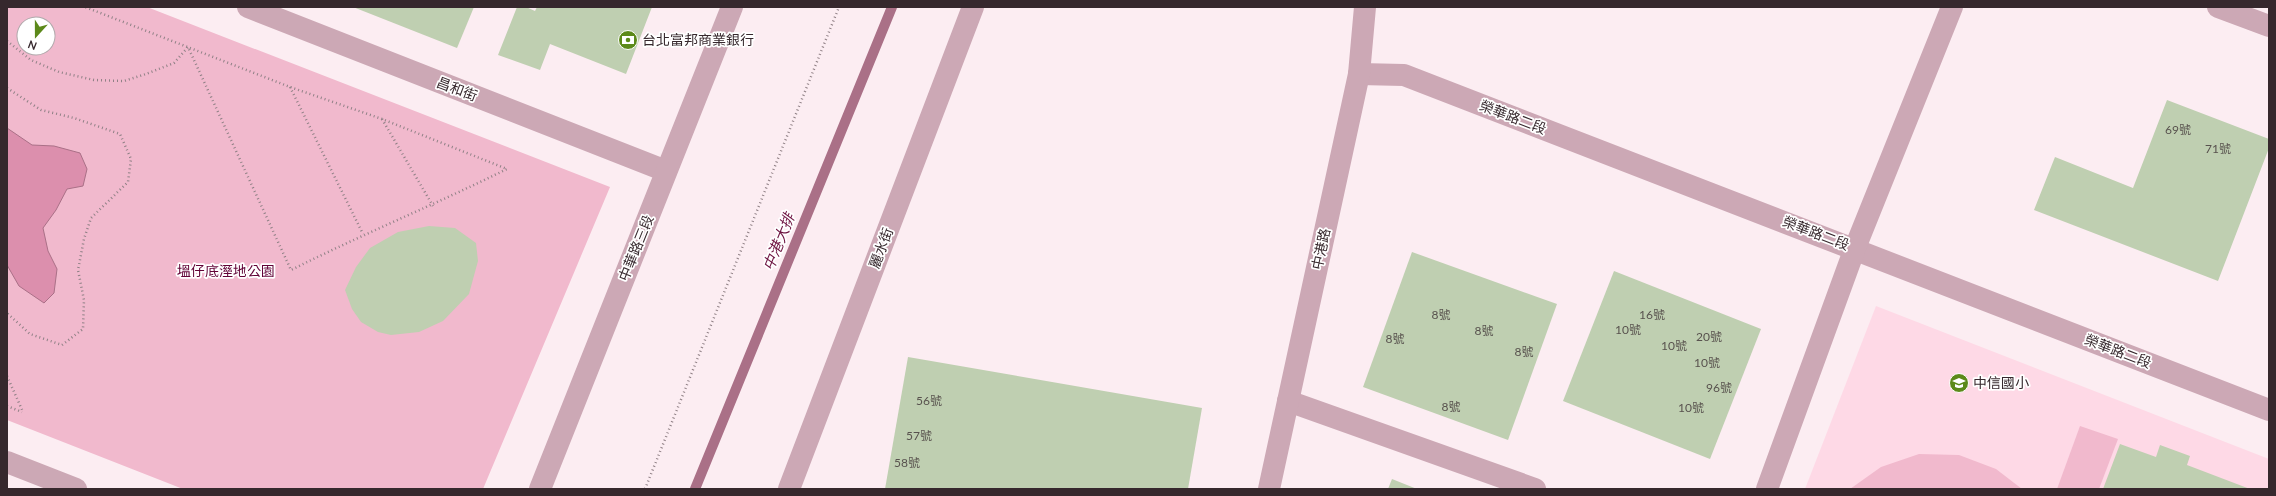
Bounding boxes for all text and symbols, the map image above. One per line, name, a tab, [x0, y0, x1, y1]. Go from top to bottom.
north arrow	[16, 16, 56, 56]
bank icon: 台北富邦商業銀行	[617, 29, 639, 51]
place label: 台北富邦商業銀行	[642, 31, 754, 48]
text: N	[26, 38, 39, 53]
street label: 昌和街	[435, 73, 480, 104]
street label: 榮華路二段	[1477, 96, 1549, 137]
house number: 69號	[2165, 122, 2191, 137]
house number: 71號	[2205, 141, 2231, 156]
water label: 中港大排	[758, 209, 798, 273]
street label: 中華路三段	[615, 212, 657, 283]
street label: 榮華路二段	[1780, 212, 1852, 253]
street label: 麗水街	[865, 225, 896, 270]
street label: 中港路	[1308, 227, 1333, 271]
park label: 塭仔底溼地公園	[177, 262, 275, 279]
house number: 8號	[1432, 307, 1450, 322]
house number: 16號	[1639, 307, 1665, 322]
house number: 10號	[1615, 322, 1641, 337]
house number: 8號	[1475, 323, 1493, 338]
house number: 20號	[1696, 329, 1722, 344]
street label: 榮華路二段	[2082, 330, 2154, 371]
house number: 8號	[1386, 331, 1404, 346]
house number: 10號	[1661, 338, 1687, 353]
house number: 8號	[1515, 344, 1533, 359]
house number: 10號	[1694, 355, 1720, 370]
school or university icon: 中信國小	[1948, 372, 1970, 394]
place label: 中信國小	[1973, 374, 2029, 391]
house number: 96號	[1706, 380, 1732, 395]
house number: 56號	[916, 393, 942, 408]
house number: 8號	[1442, 399, 1460, 414]
house number: 10號	[1678, 400, 1704, 415]
house number: 57號	[906, 428, 932, 443]
house number: 58號	[894, 455, 920, 470]

